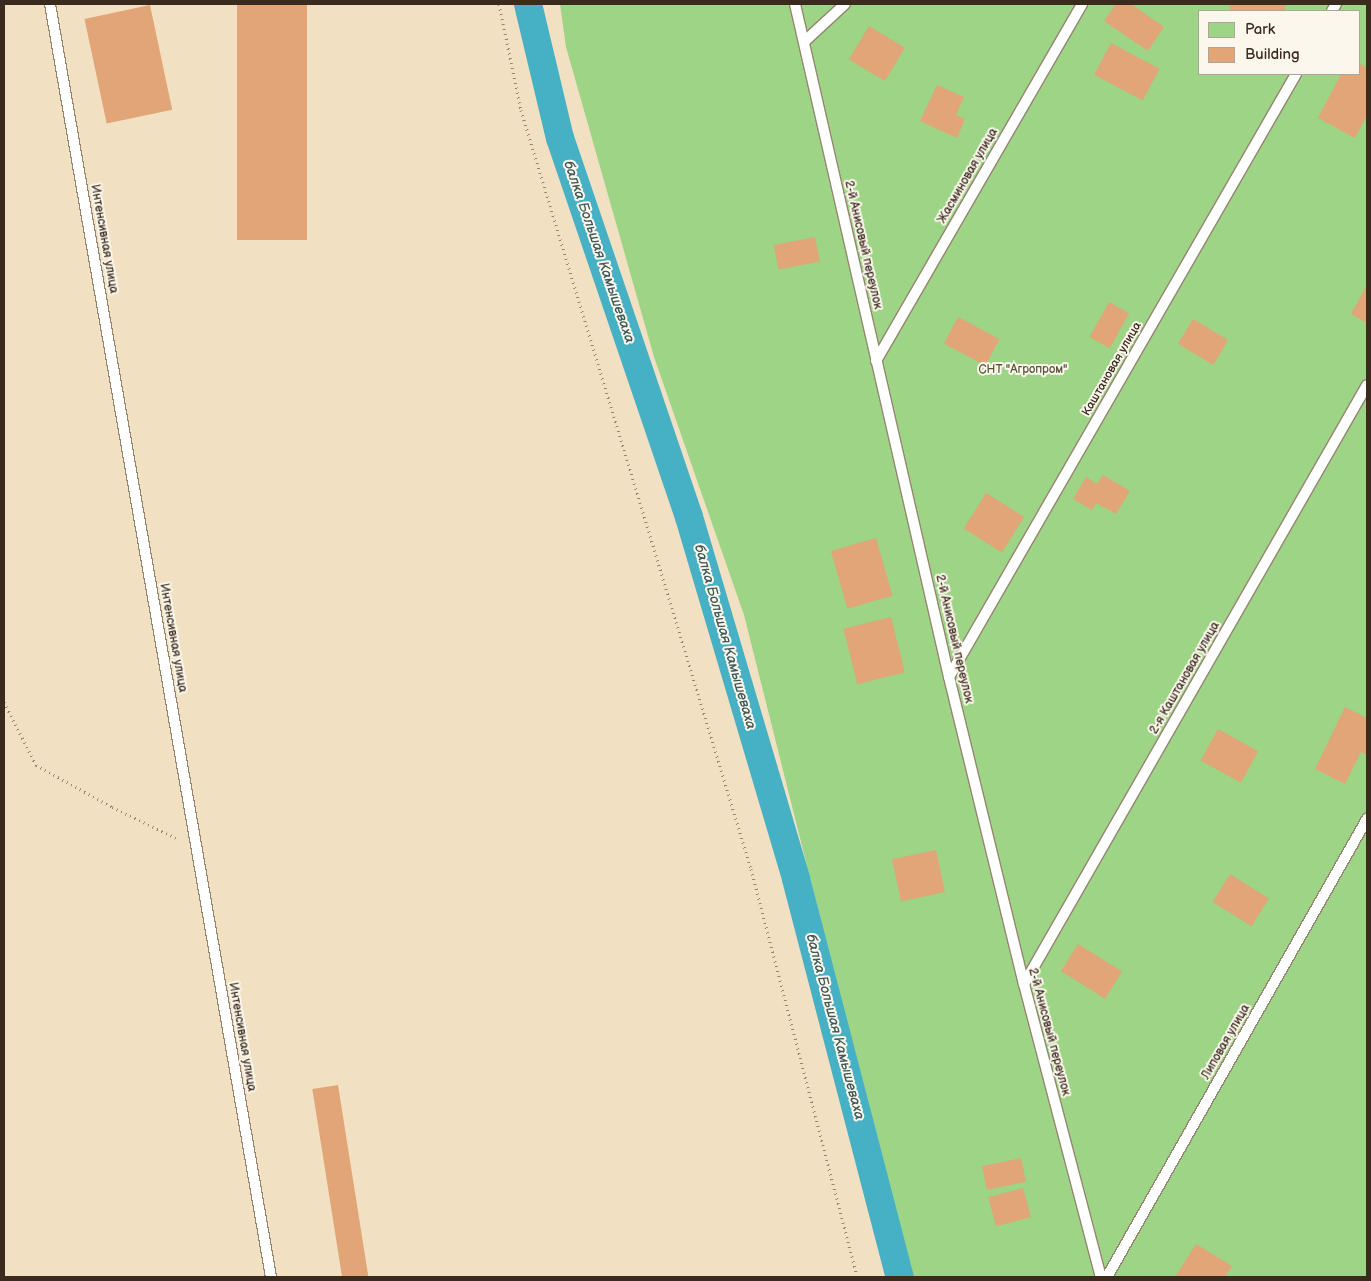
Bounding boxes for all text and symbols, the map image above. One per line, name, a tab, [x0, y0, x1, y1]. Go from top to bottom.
legend	[1198, 10, 1361, 75]
text: Park	[1245, 20, 1275, 39]
text: Building	[1245, 45, 1300, 64]
street label: Жасминовая улица	[935, 126, 1001, 226]
water label: балка Большая Камышеваха	[560, 159, 638, 345]
street label: 2-й Анисовый переулок	[841, 179, 885, 311]
street label: Интенсивная улица	[87, 183, 121, 295]
street label: Каштановая улица	[1079, 319, 1145, 419]
park label: СНТ "Агропром"	[978, 363, 1068, 377]
water label: балка Большая Камышеваха	[691, 543, 759, 731]
street label: 2-й Анисовый переулок	[932, 573, 976, 705]
street label: Интенсивная улица	[156, 582, 190, 694]
street label: 2-я Каштановая улица	[1147, 619, 1223, 737]
water label: балка Большая Камышеваха	[802, 932, 868, 1122]
street label: 2-й Анисовый переулок	[1025, 967, 1073, 1097]
street label: Интенсивная улица	[225, 981, 259, 1093]
street label: Липовая улица	[1199, 1002, 1253, 1082]

